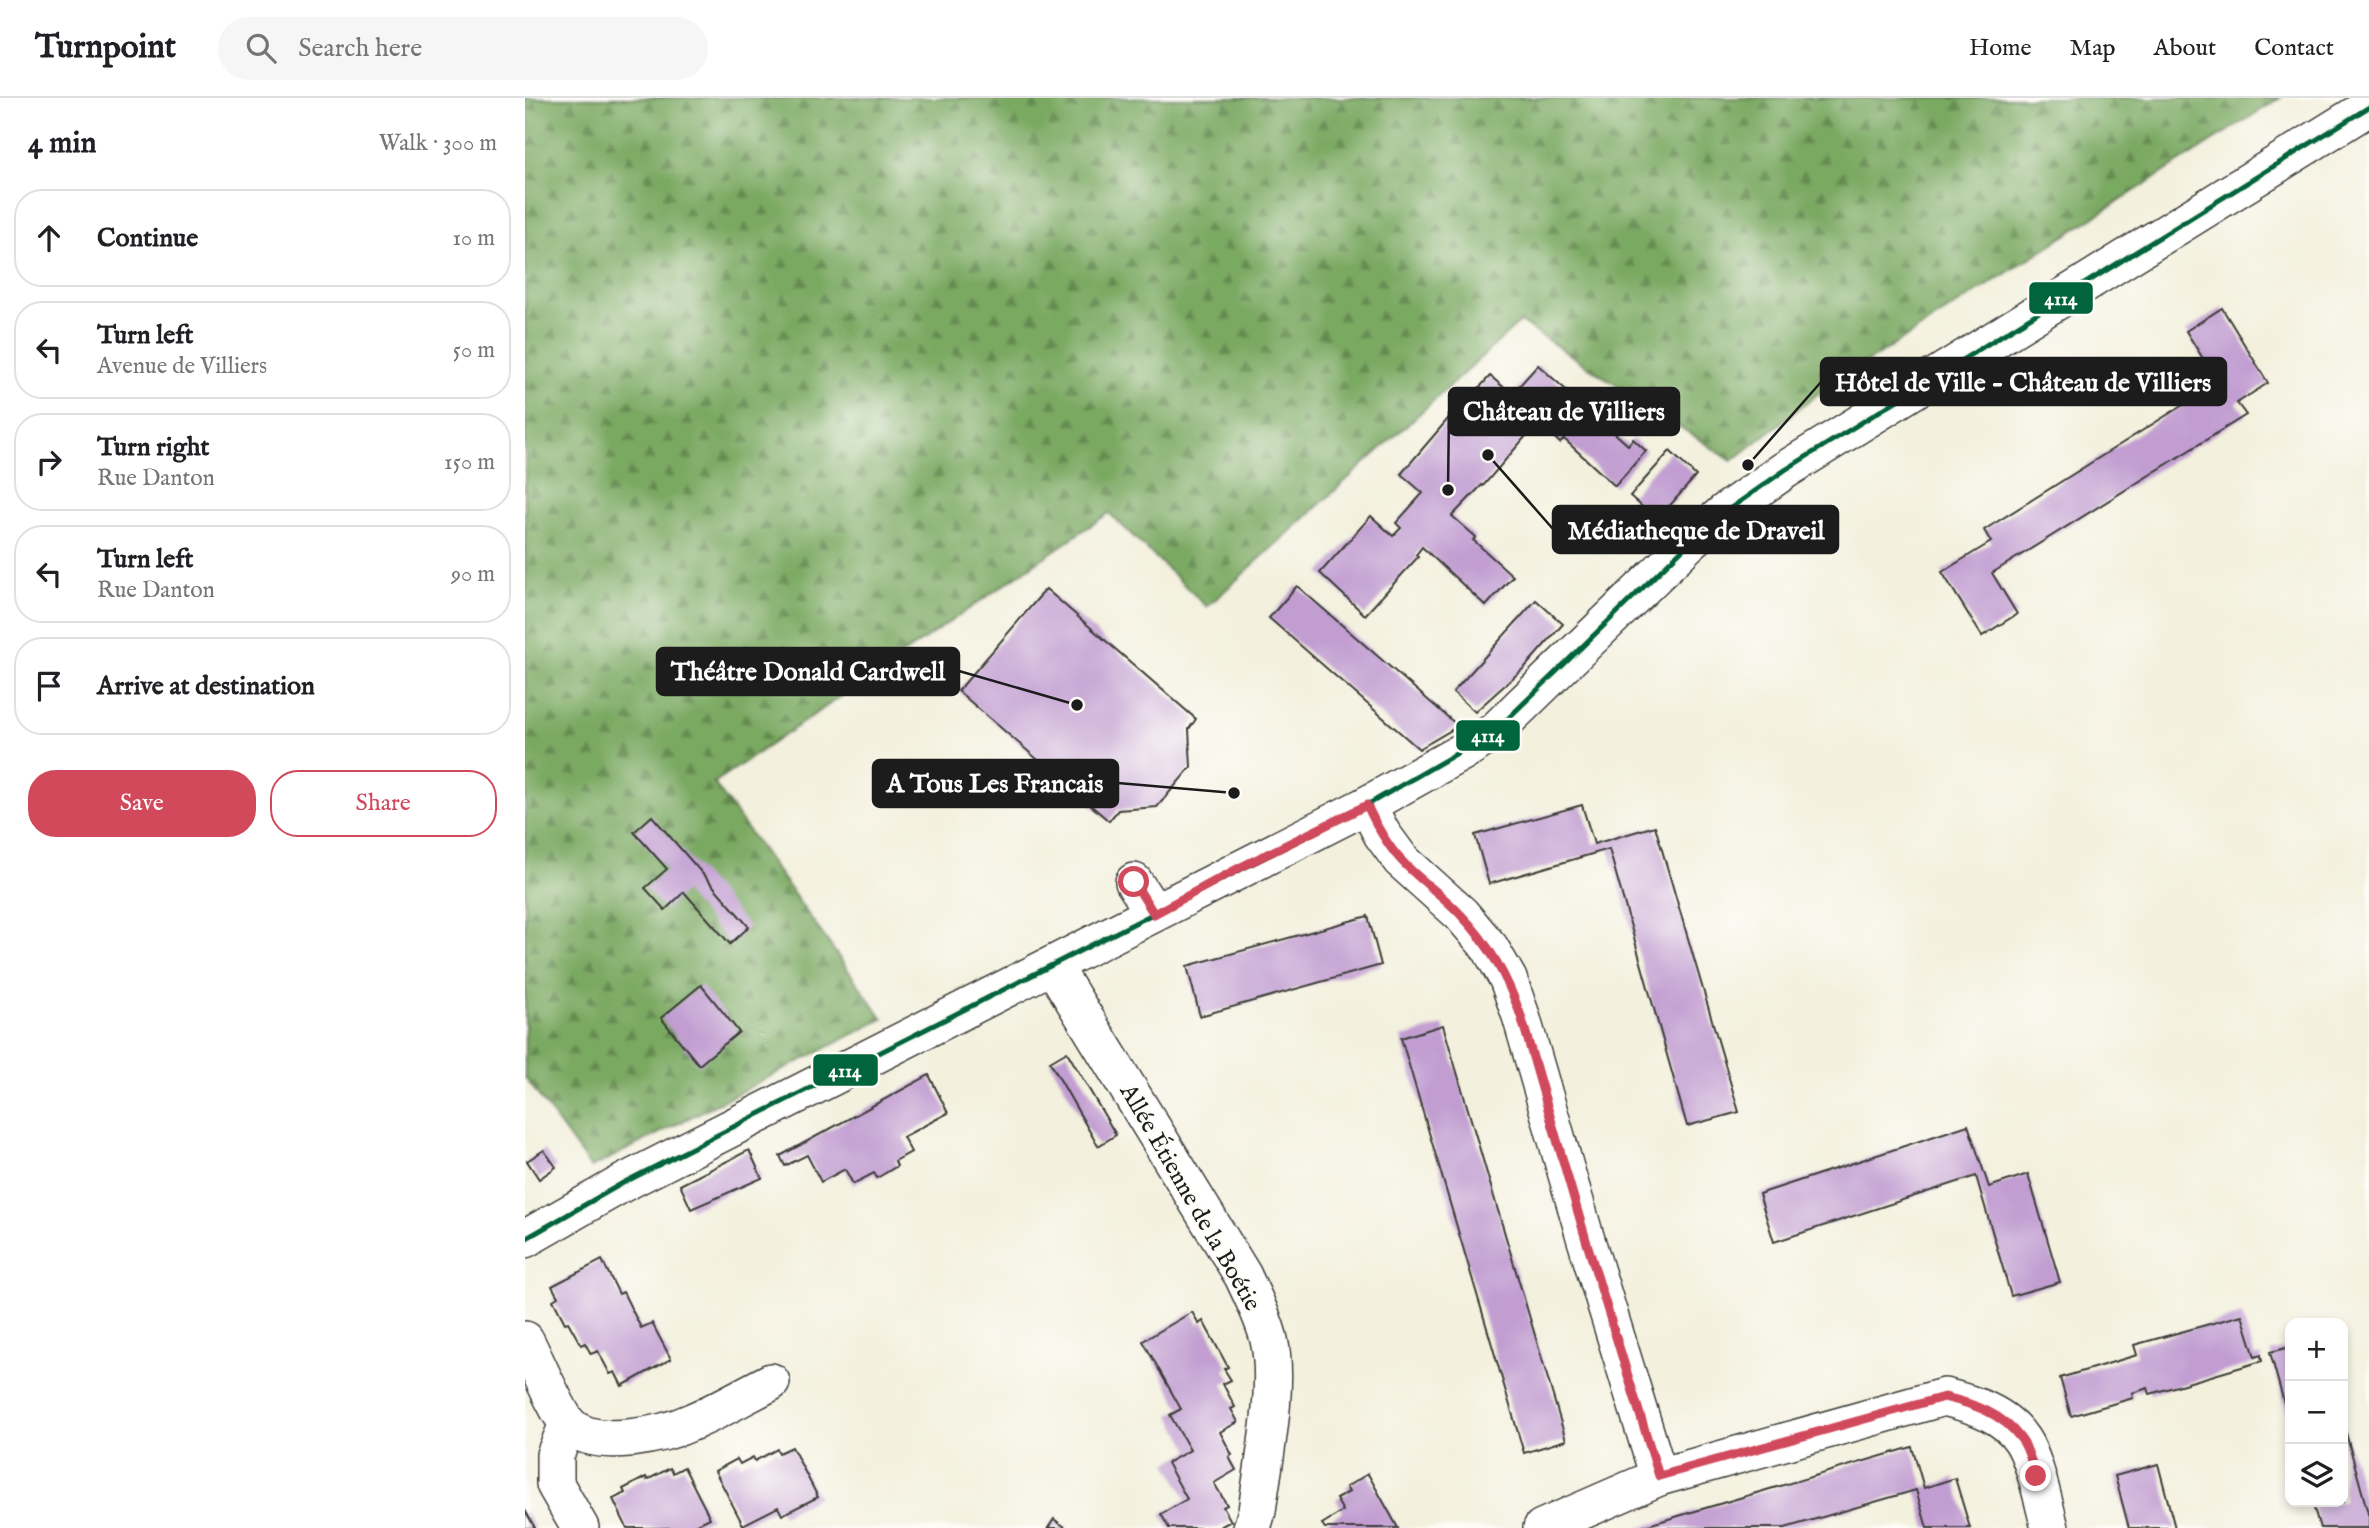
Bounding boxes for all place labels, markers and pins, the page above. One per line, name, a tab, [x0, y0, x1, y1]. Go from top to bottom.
callout: Hôtel de Ville - Château de Villiers	[1821, 358, 2226, 405]
callout: Château de Villiers	[1449, 388, 1679, 435]
callout: Médiatheque de Draveil	[1553, 506, 1838, 553]
callout: Théâtre Donald Cardwell	[657, 648, 959, 695]
callout: A Tous Les Francais	[873, 760, 1118, 807]

